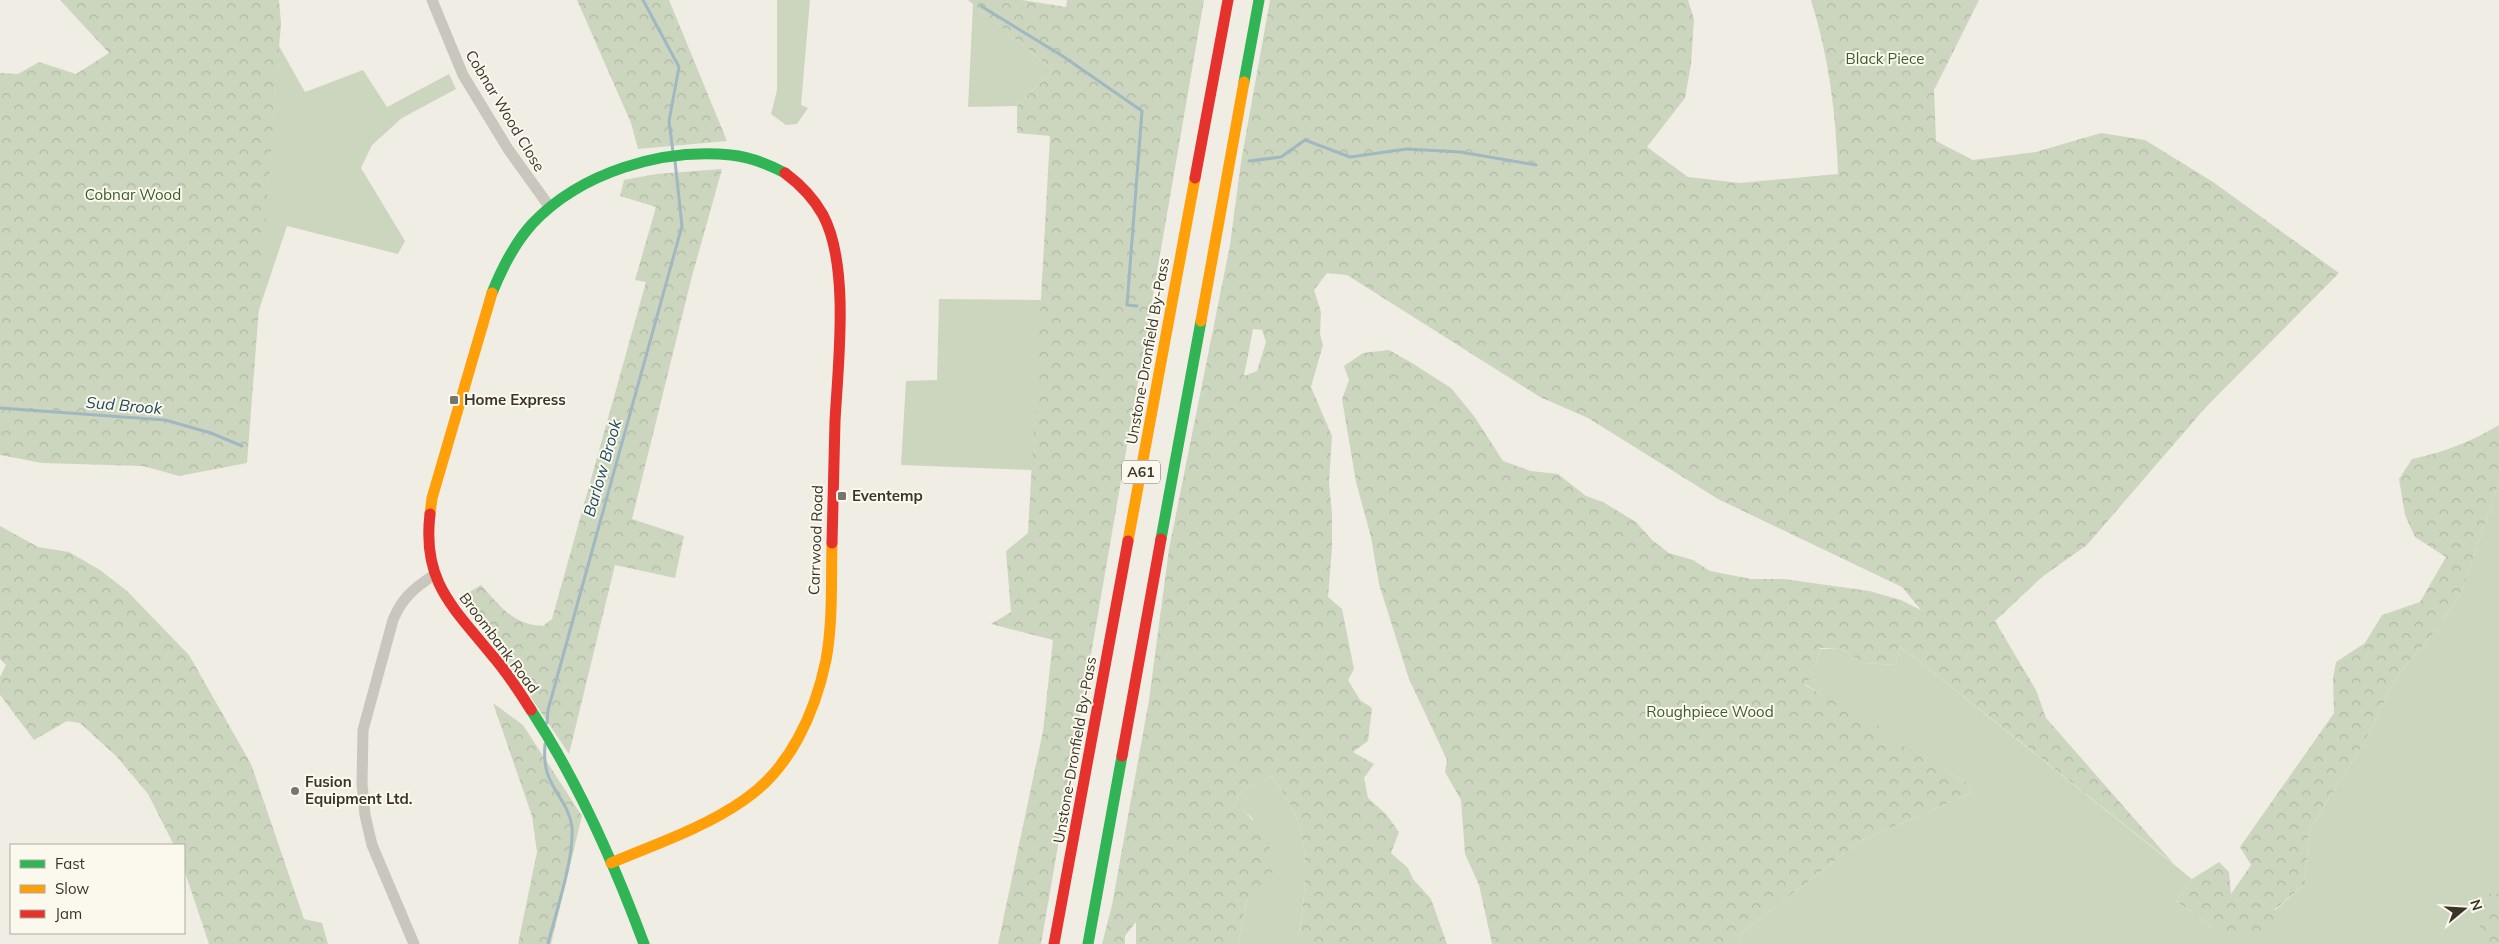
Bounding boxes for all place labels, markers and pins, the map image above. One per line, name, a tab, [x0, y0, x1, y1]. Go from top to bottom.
place label: Home Express	[464, 390, 566, 409]
marker: Home Express	[448, 394, 460, 406]
place label: Eventemp	[852, 486, 923, 505]
marker: Eventemp	[836, 490, 848, 502]
place label: Fusion Equipment Ltd.	[305, 772, 412, 808]
marker: Fusion Equipment Ltd.	[289, 785, 301, 797]

